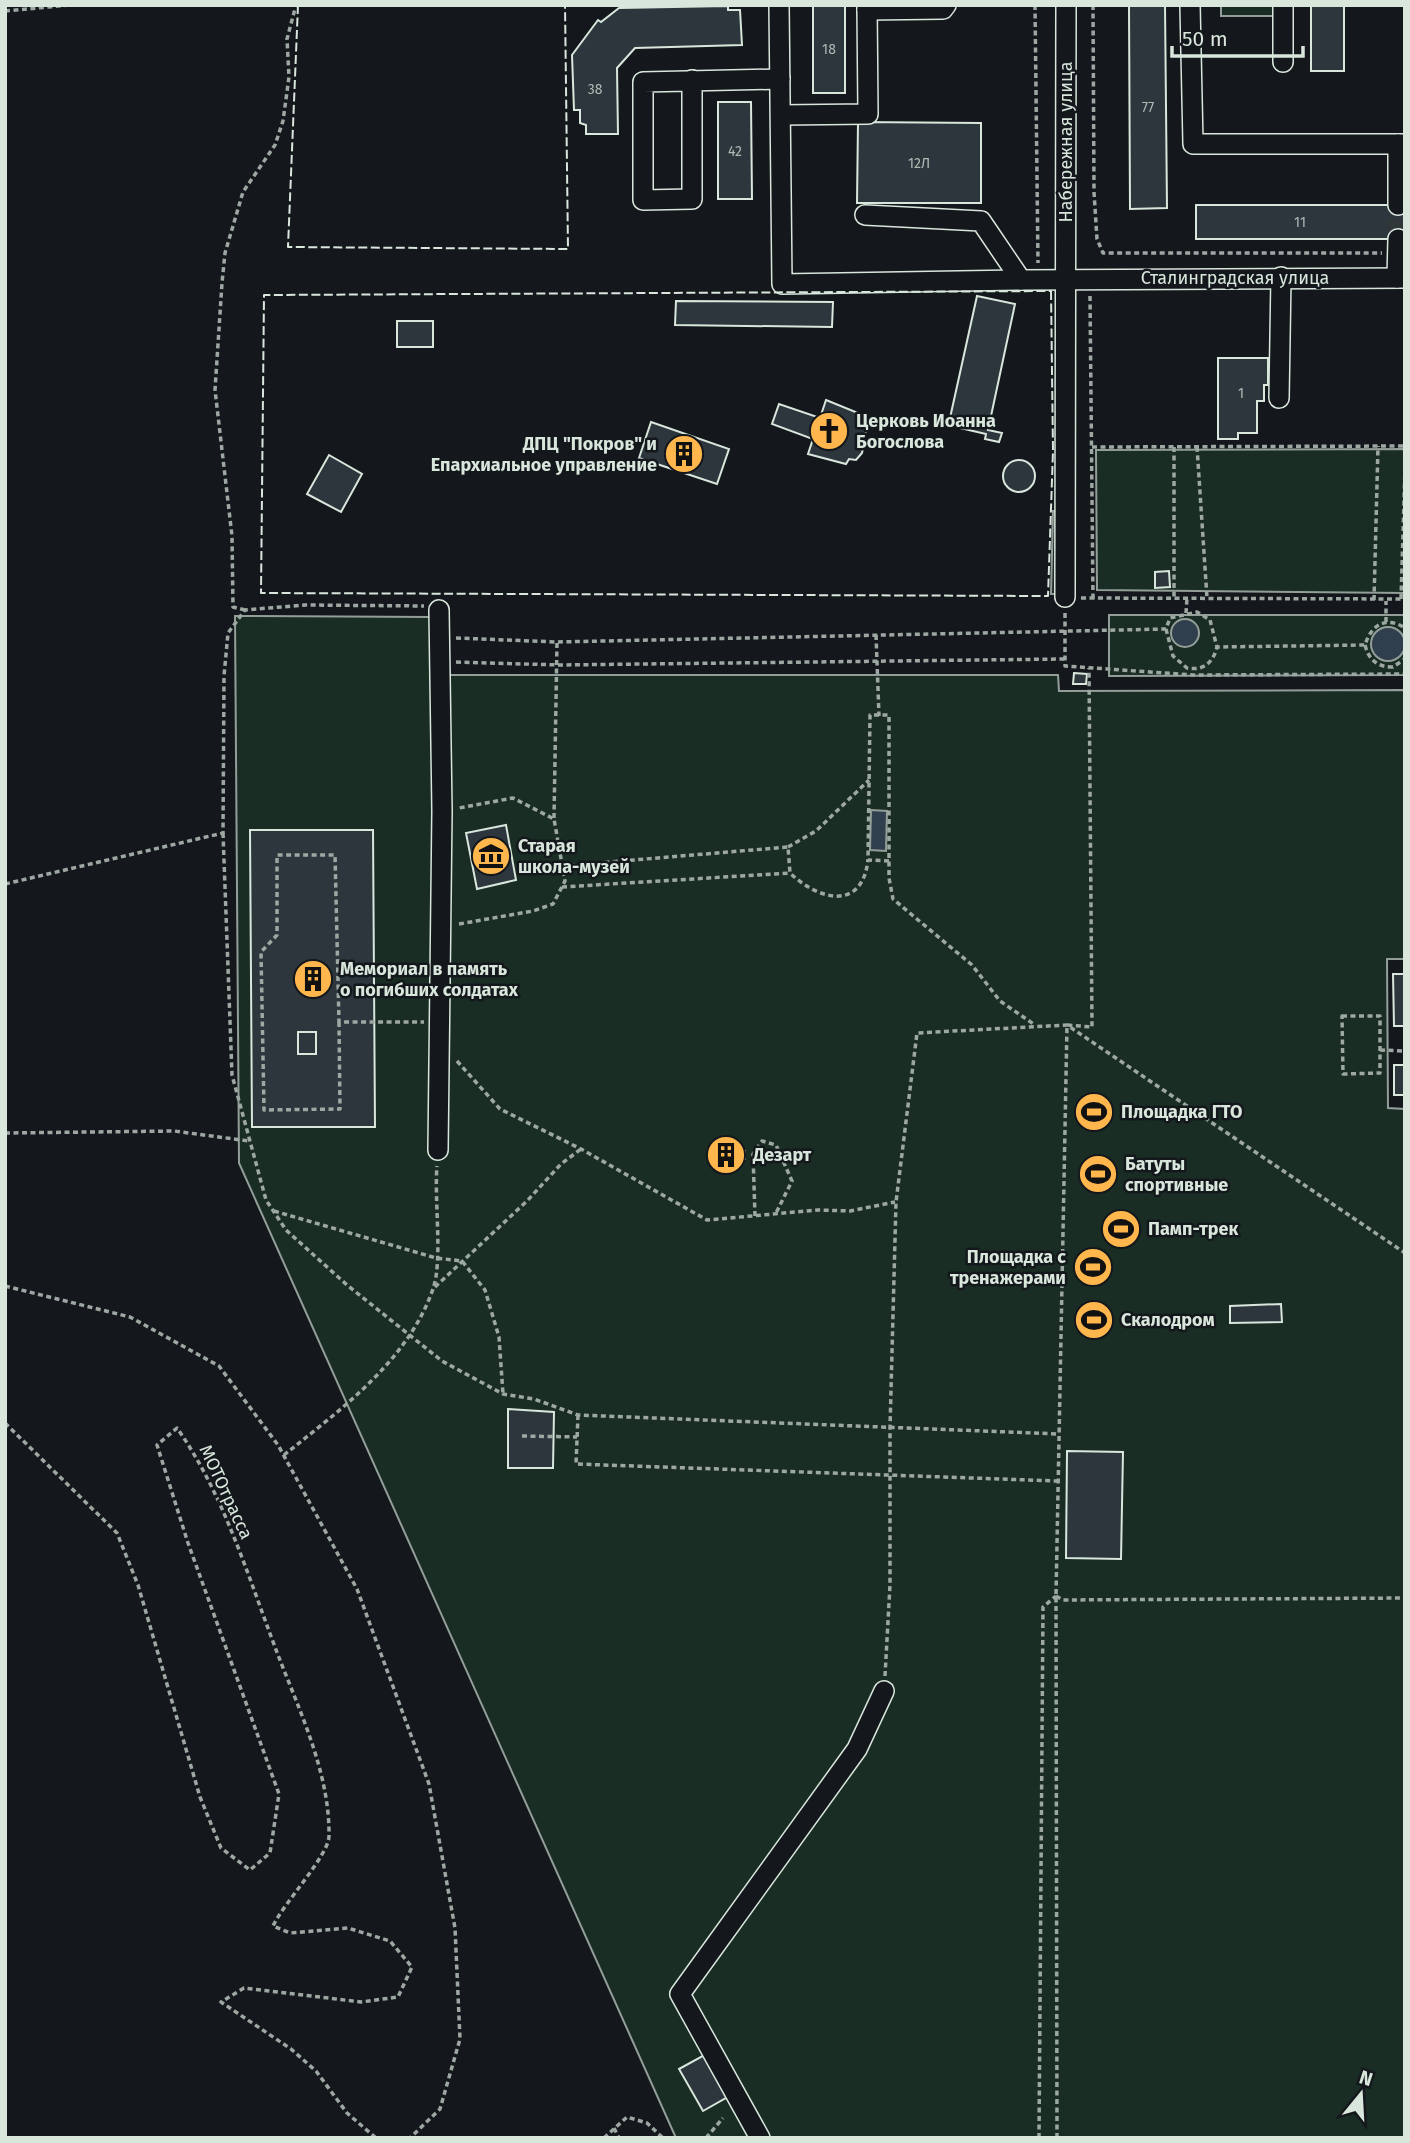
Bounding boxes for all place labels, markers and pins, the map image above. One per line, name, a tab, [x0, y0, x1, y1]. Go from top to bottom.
church icon: Церковь Иоанна Богослова	[808, 410, 850, 452]
place label: Церковь Иоанна Богослова	[856, 410, 996, 453]
place label: ДПЦ "Покров" и Епархиальное управление	[431, 433, 657, 476]
building icon: ДПЦ "Покров" и Епархиальное управление	[663, 433, 705, 475]
museum icon: Старая школа-музей	[470, 835, 512, 877]
place label: Старая школа-музей	[518, 835, 630, 878]
building icon: Мемориал в память о погибших солдатах	[292, 958, 334, 1000]
place label: Мемориал в память о погибших солдатах	[340, 958, 519, 1001]
sports icon: Площадка ГТО	[1073, 1091, 1115, 1133]
place label: Площадка ГТО	[1121, 1101, 1242, 1123]
building icon: Дезарт	[705, 1134, 747, 1176]
place label: Дезарт	[752, 1144, 812, 1166]
sports icon: Батуты спортивные	[1077, 1153, 1119, 1195]
place label: Батуты спортивные	[1125, 1153, 1228, 1196]
sports icon: Памп-трек	[1100, 1208, 1142, 1250]
place label: Памп-трек	[1148, 1218, 1239, 1240]
place label: Площадка с тренажерами	[950, 1246, 1066, 1289]
sports icon: Площадка с тренажерами	[1072, 1246, 1114, 1288]
sports icon: Скалодром	[1073, 1299, 1115, 1341]
place label: Скалодром	[1121, 1309, 1215, 1331]

